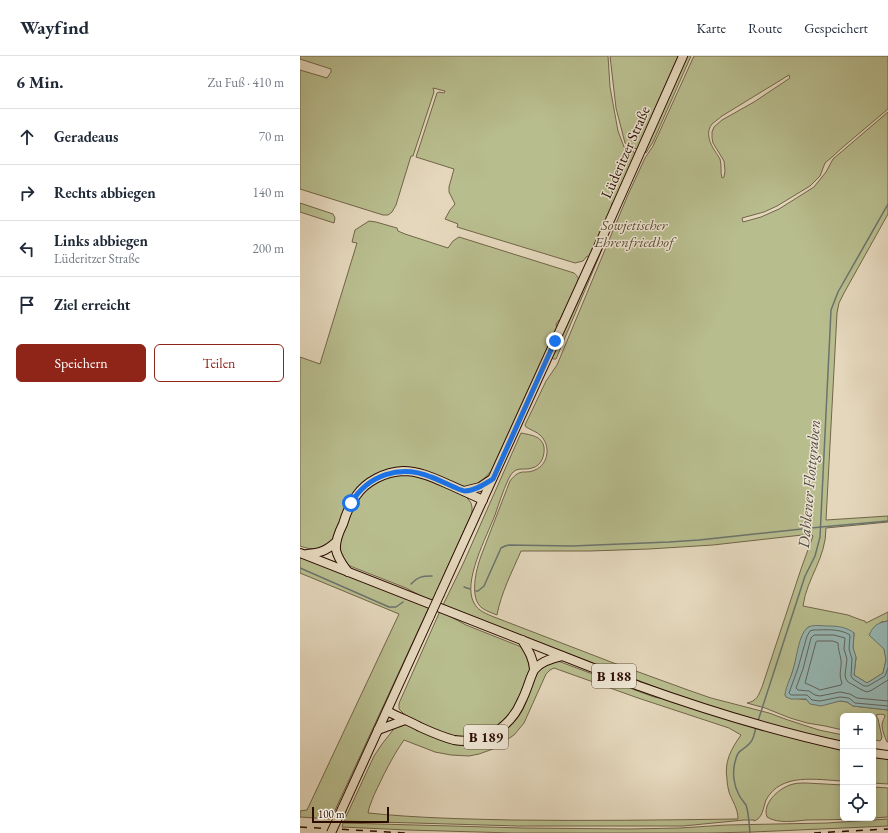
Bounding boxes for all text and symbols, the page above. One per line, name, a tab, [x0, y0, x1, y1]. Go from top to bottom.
text: Wayfind	[20, 15, 89, 40]
text: Karte	[696, 19, 726, 37]
text: Route	[748, 19, 782, 37]
text: Gespeichert	[804, 19, 868, 37]
text: 6 Min.	[16, 71, 63, 93]
text: Zu Fuß · 410 m	[207, 74, 284, 91]
street label: Lüderitzer Straße	[596, 103, 654, 201]
icon: ahead	[16, 126, 38, 148]
text: Geradeaus	[54, 127, 118, 146]
text: 70 m	[259, 128, 284, 145]
icon: right	[16, 182, 38, 204]
text: Rechts abbiegen	[54, 183, 156, 202]
text: 140 m	[253, 184, 284, 201]
park label: Sowjetischer Ehrenfriedhof	[593, 215, 677, 251]
text: Links abbiegen	[54, 231, 148, 250]
icon: left	[16, 238, 38, 260]
text: 200 m	[253, 240, 284, 257]
text: Lüderitzer Straße	[54, 250, 140, 267]
icon: arrive	[16, 294, 38, 316]
text: Ziel erreicht	[54, 295, 130, 314]
route end	[546, 332, 564, 350]
button: Speichern	[16, 344, 146, 382]
button: Teilen	[154, 344, 284, 382]
water label: Dahlener Flottgraben	[793, 419, 825, 550]
route start	[342, 494, 360, 512]
road number: B 188	[592, 664, 636, 688]
map controls	[840, 713, 876, 821]
button: +	[840, 713, 876, 749]
road number: B 189	[464, 725, 508, 749]
button: −	[840, 749, 876, 785]
button: locate	[840, 785, 876, 821]
scale bar	[312, 805, 389, 824]
text: 100 m	[318, 807, 345, 821]

